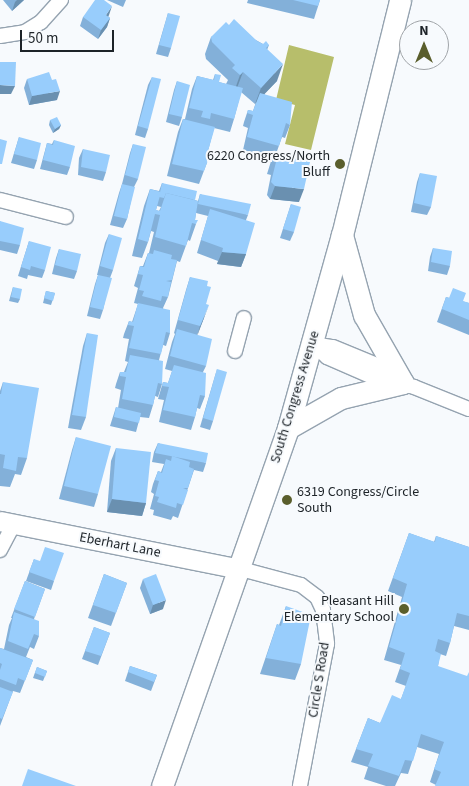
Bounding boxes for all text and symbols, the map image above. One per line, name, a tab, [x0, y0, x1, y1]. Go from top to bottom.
scale bar	[22, 20, 116, 52]
north arrow	[399, 20, 449, 70]
text: N	[419, 21, 429, 41]
text: 50 m	[28, 28, 58, 49]
place label: 6220 Congress/North Bluff	[207, 148, 330, 180]
marker: 6220 Congress/North Bluff	[334, 158, 346, 170]
street label: South Congress Avenue	[267, 329, 323, 465]
place label: 6319 Congress/Circle South	[297, 484, 419, 516]
marker: 6319 Congress/Circle South	[281, 494, 293, 506]
street label: Eberhart Lane	[78, 529, 162, 561]
place label: Pleasant Hill Elementary School	[284, 593, 394, 626]
marker: Pleasant Hill Elementary School	[398, 603, 410, 615]
street label: Circle S Road	[305, 641, 333, 719]

